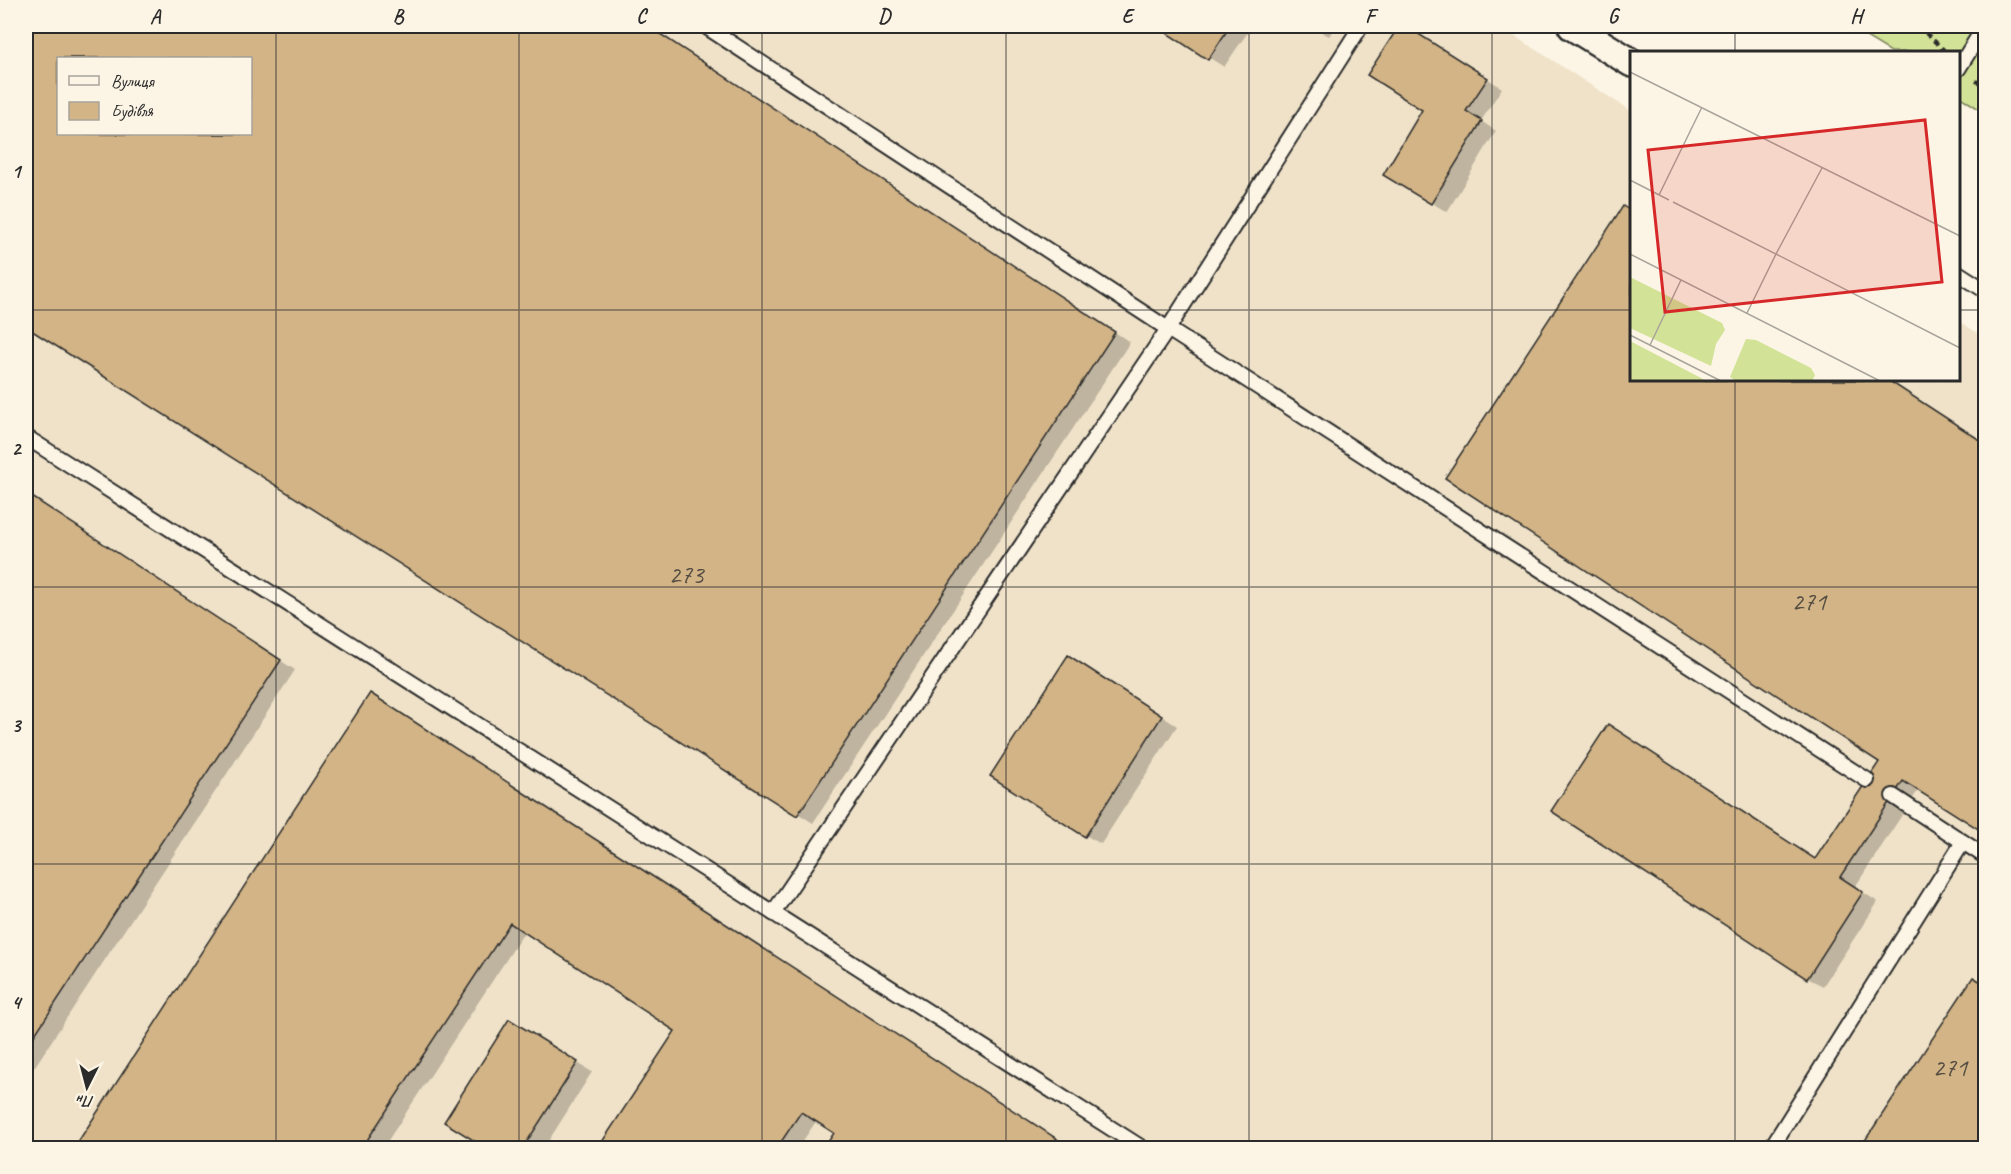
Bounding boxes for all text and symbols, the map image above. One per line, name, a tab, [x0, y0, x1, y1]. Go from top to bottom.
text: A	[150, 4, 162, 29]
text: B	[393, 4, 405, 29]
text: C	[636, 4, 648, 29]
text: D	[878, 4, 892, 29]
text: E	[1122, 4, 1136, 29]
text: F	[1365, 4, 1379, 29]
text: G	[1608, 4, 1621, 29]
text: H	[1850, 4, 1865, 29]
inset map	[1630, 51, 1960, 381]
legend	[57, 57, 252, 135]
text: Вулиця	[111, 70, 155, 92]
text: Будівля	[111, 100, 154, 122]
text: 1	[12, 159, 23, 184]
text: 2	[12, 436, 23, 461]
house number: 273	[668, 558, 706, 591]
house number: 271	[1791, 585, 1828, 618]
text: 3	[12, 713, 23, 738]
text: 4	[12, 990, 24, 1015]
house number: 271	[1932, 1051, 1969, 1084]
north arrow	[57, 1057, 117, 1117]
text: Пн	[75, 1090, 95, 1112]

